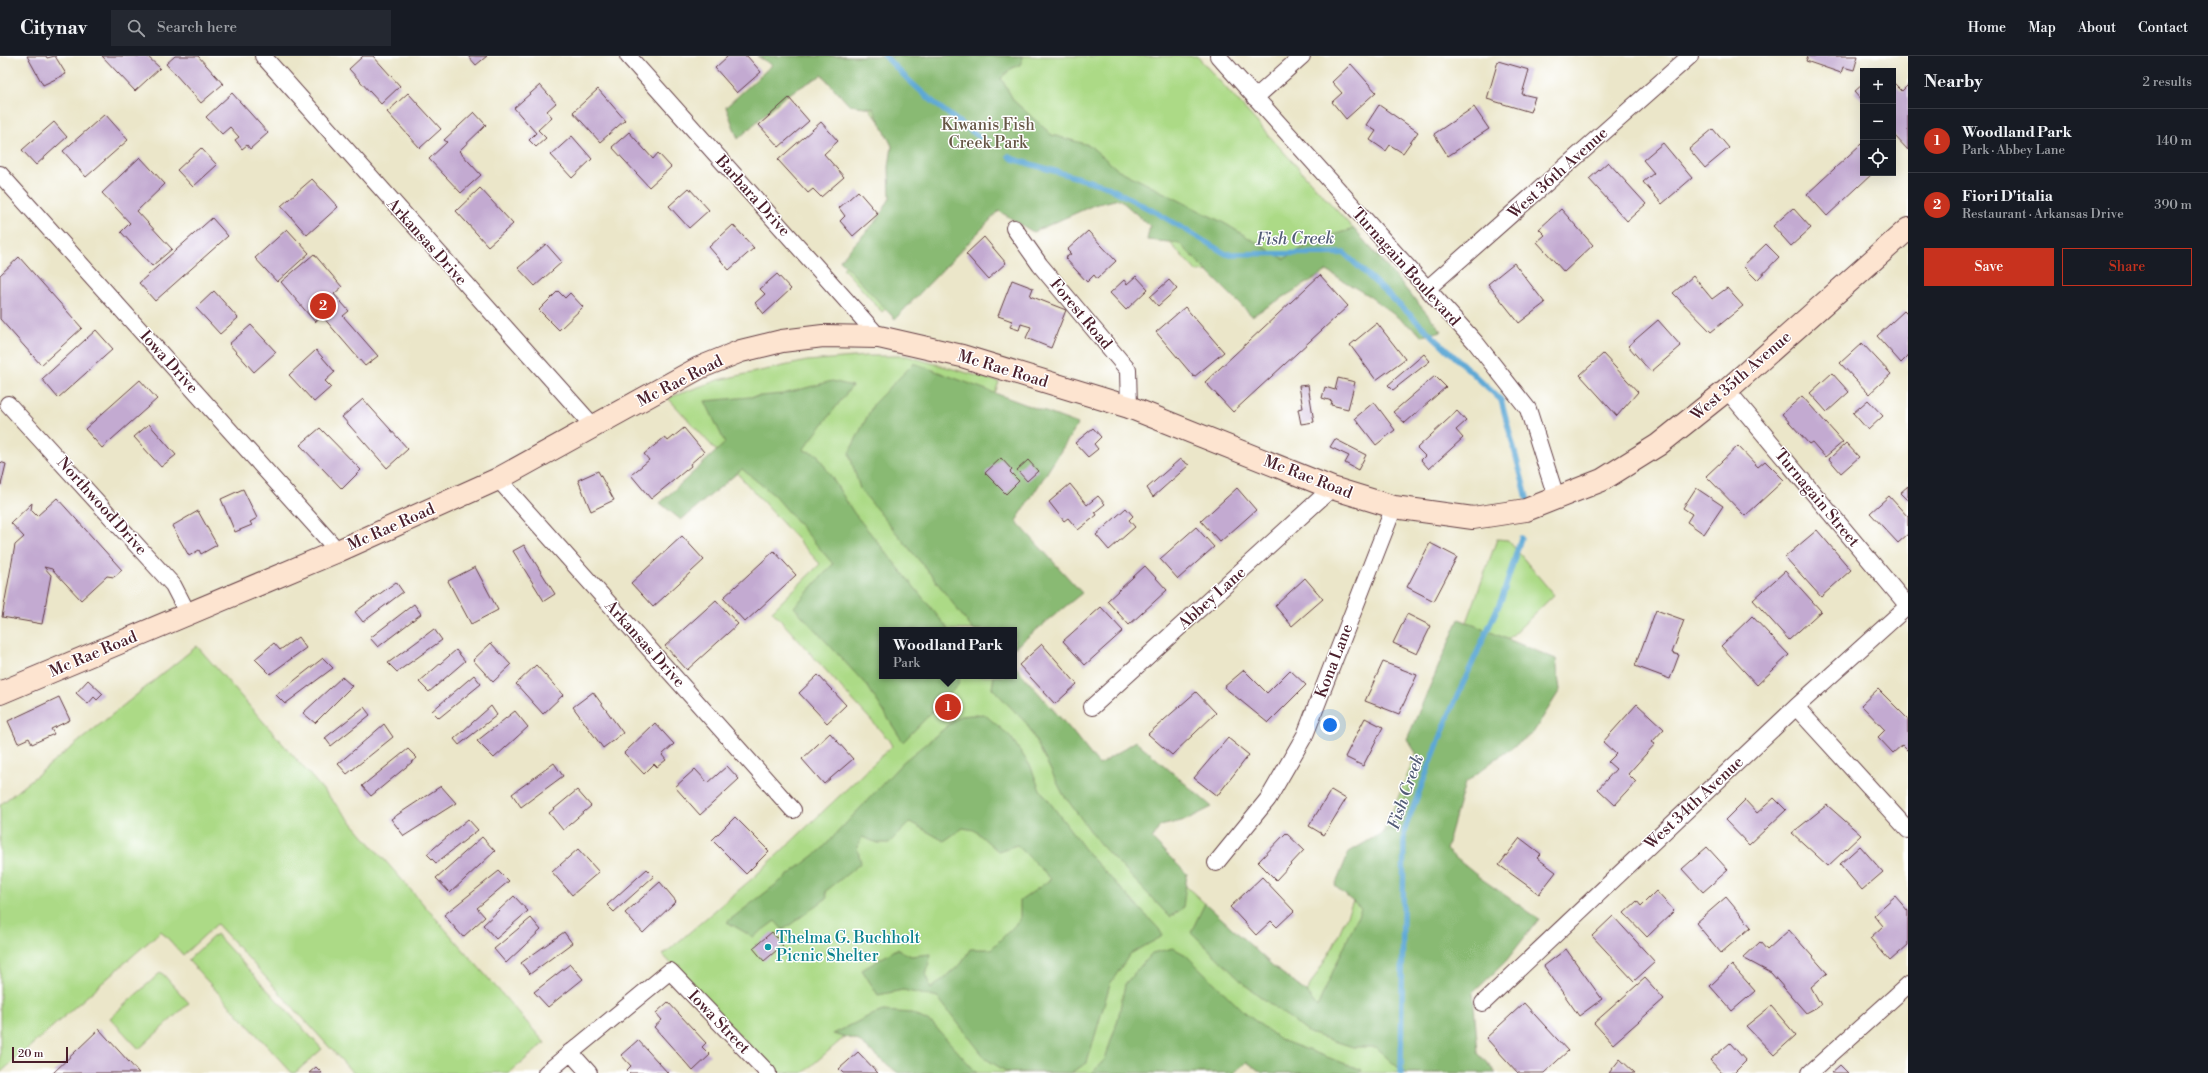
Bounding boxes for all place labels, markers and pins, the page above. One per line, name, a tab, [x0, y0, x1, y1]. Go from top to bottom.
pin: 2	[310, 291, 336, 321]
pin: 1	[935, 692, 961, 722]
place label: Thelma G. Buchholt Picnic Shelter	[776, 928, 921, 966]
marker: Thelma G. Buchholt Picnic Shelter	[763, 942, 773, 952]

